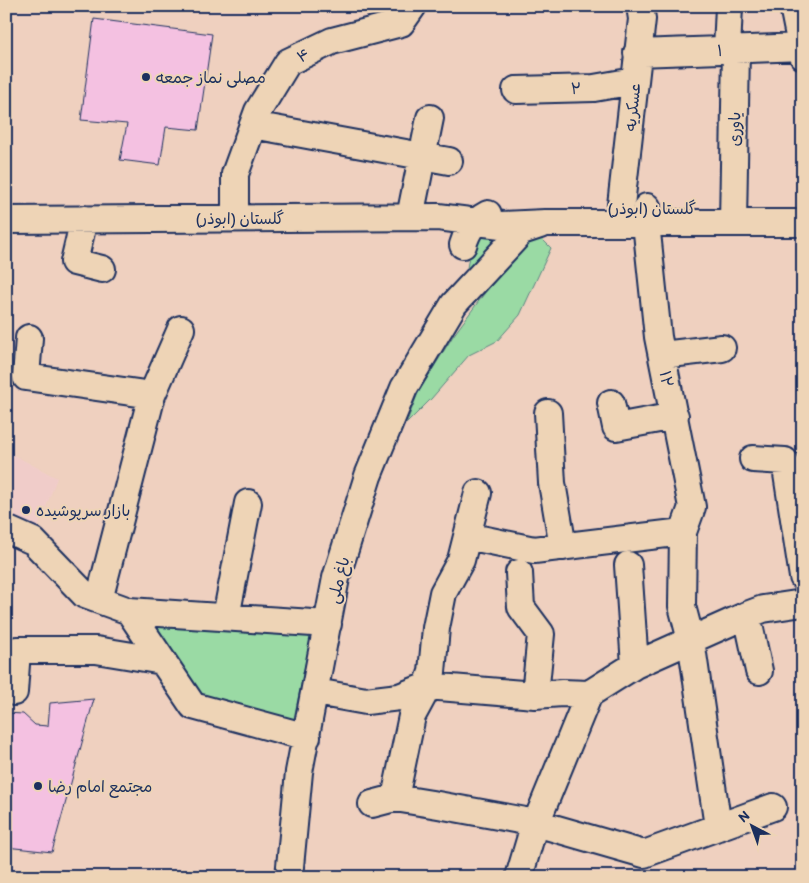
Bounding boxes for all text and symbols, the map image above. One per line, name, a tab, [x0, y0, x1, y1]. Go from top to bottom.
street label: ۱	[717, 41, 723, 60]
street label: ۴	[294, 44, 313, 67]
place label: مصلی نماز جمعه	[156, 68, 266, 88]
marker: مصلی نماز جمعه	[140, 71, 152, 83]
street label: ۲	[570, 79, 582, 98]
street label: عسکریه	[621, 82, 644, 132]
street label: یاوری	[725, 112, 744, 146]
street label: گلستان (ابوذر)	[608, 199, 696, 219]
street label: گلستان (ابوذر)	[196, 209, 284, 229]
street label: ۱۲	[655, 369, 678, 389]
place label: بازار سرپوشیده	[36, 501, 130, 521]
marker: بازار سرپوشیده	[20, 504, 32, 516]
street label: باغ ملی	[323, 555, 355, 606]
place label: مجتمع امام رضا	[48, 777, 152, 799]
marker: مجتمع امام رضا	[32, 780, 44, 792]
north arrow	[726, 800, 776, 850]
text: N	[735, 807, 753, 826]

